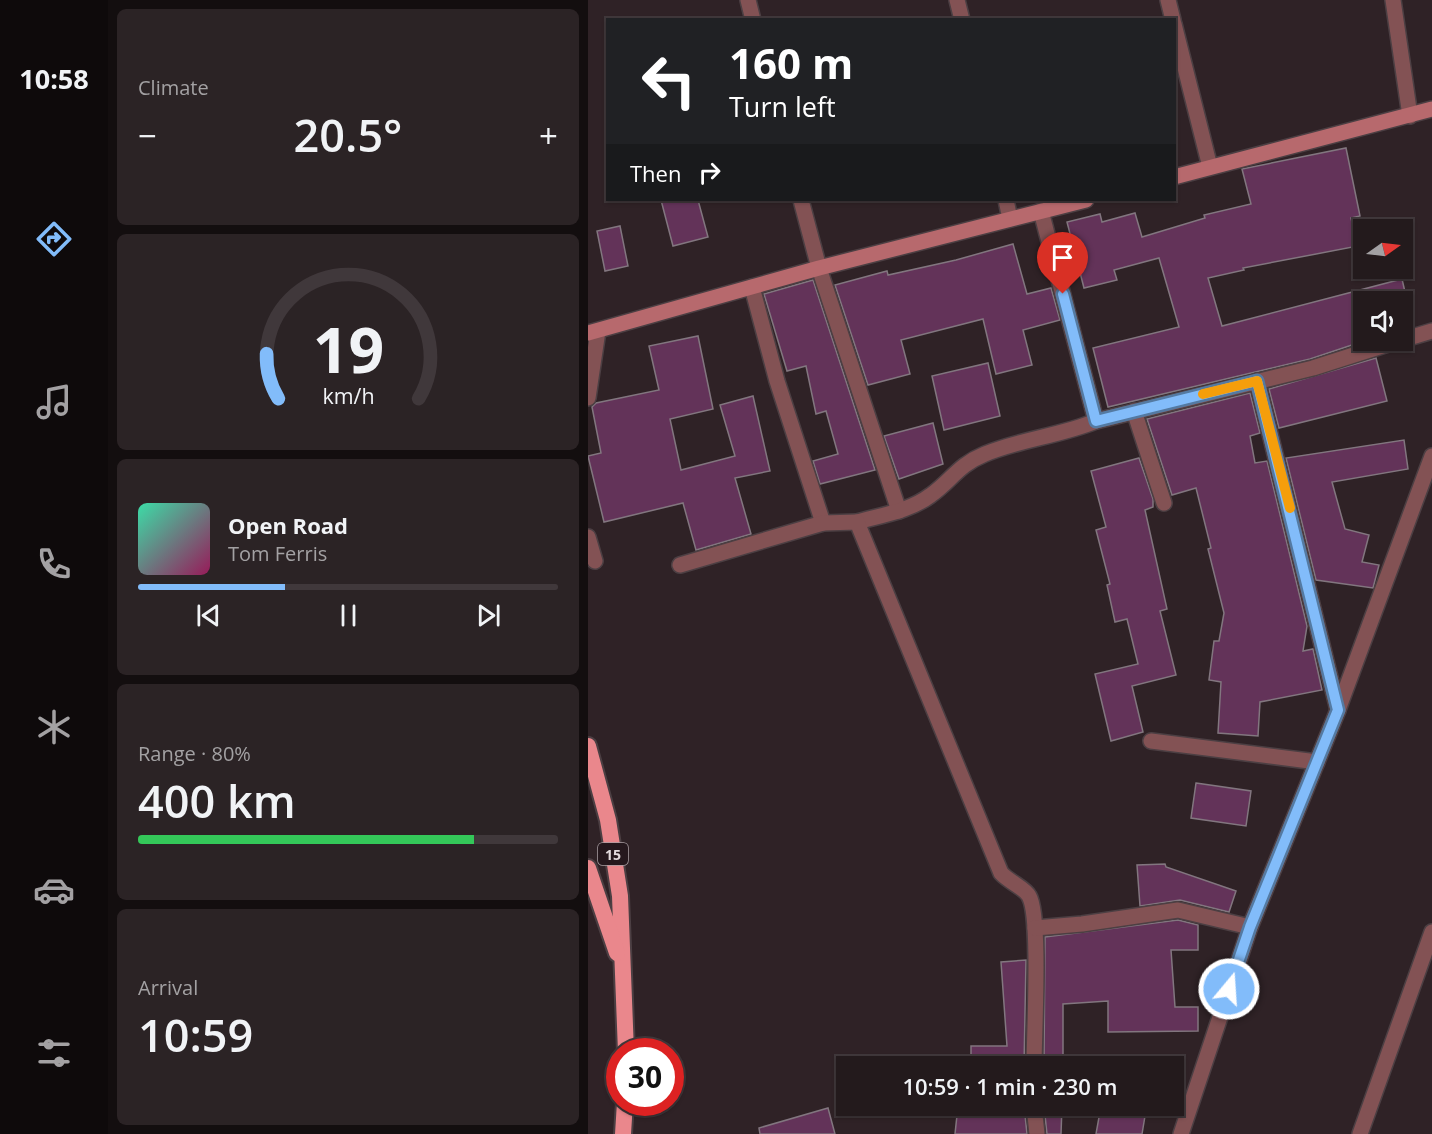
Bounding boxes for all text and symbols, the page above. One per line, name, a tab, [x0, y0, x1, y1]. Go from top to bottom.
text: 160 m	[729, 34, 853, 91]
icon: left	[630, 42, 708, 120]
text: 10:58	[19, 60, 89, 97]
text: Climate	[138, 74, 209, 101]
text: Turn left	[729, 88, 836, 125]
text: 20.5°	[294, 104, 402, 165]
text: −	[138, 113, 157, 158]
text: +	[539, 113, 558, 158]
icon: right	[693, 156, 726, 189]
text: Then	[630, 158, 681, 188]
icon: directions	[33, 218, 75, 260]
north arrow	[1353, 219, 1413, 279]
map controls	[1353, 219, 1413, 351]
pin	[1037, 232, 1088, 294]
icon: arrive	[1046, 241, 1079, 274]
button: sound	[1353, 291, 1413, 351]
text: 19	[312, 306, 384, 391]
icon: music	[33, 381, 75, 423]
text: km/h	[322, 381, 374, 410]
text: Open Road	[228, 510, 348, 540]
text: Tom Ferris	[228, 540, 327, 567]
icon: phone	[33, 543, 75, 585]
icon: previous	[192, 599, 225, 632]
icon: pause	[332, 599, 365, 632]
icon: next	[472, 599, 505, 632]
icon: climate	[33, 706, 75, 748]
text: Range · 80%	[138, 740, 251, 767]
text: 400 km	[138, 770, 296, 831]
road number: 15	[598, 843, 628, 865]
icon: car	[33, 869, 75, 911]
position arrow	[1197, 957, 1261, 1021]
text: Arrival	[138, 974, 198, 1001]
text: 10:59	[138, 1004, 253, 1065]
icon: filters	[33, 1032, 75, 1074]
speed limit sign: 30	[606, 1038, 684, 1116]
text: 10:59 · 1 min · 230 m	[902, 1071, 1118, 1101]

